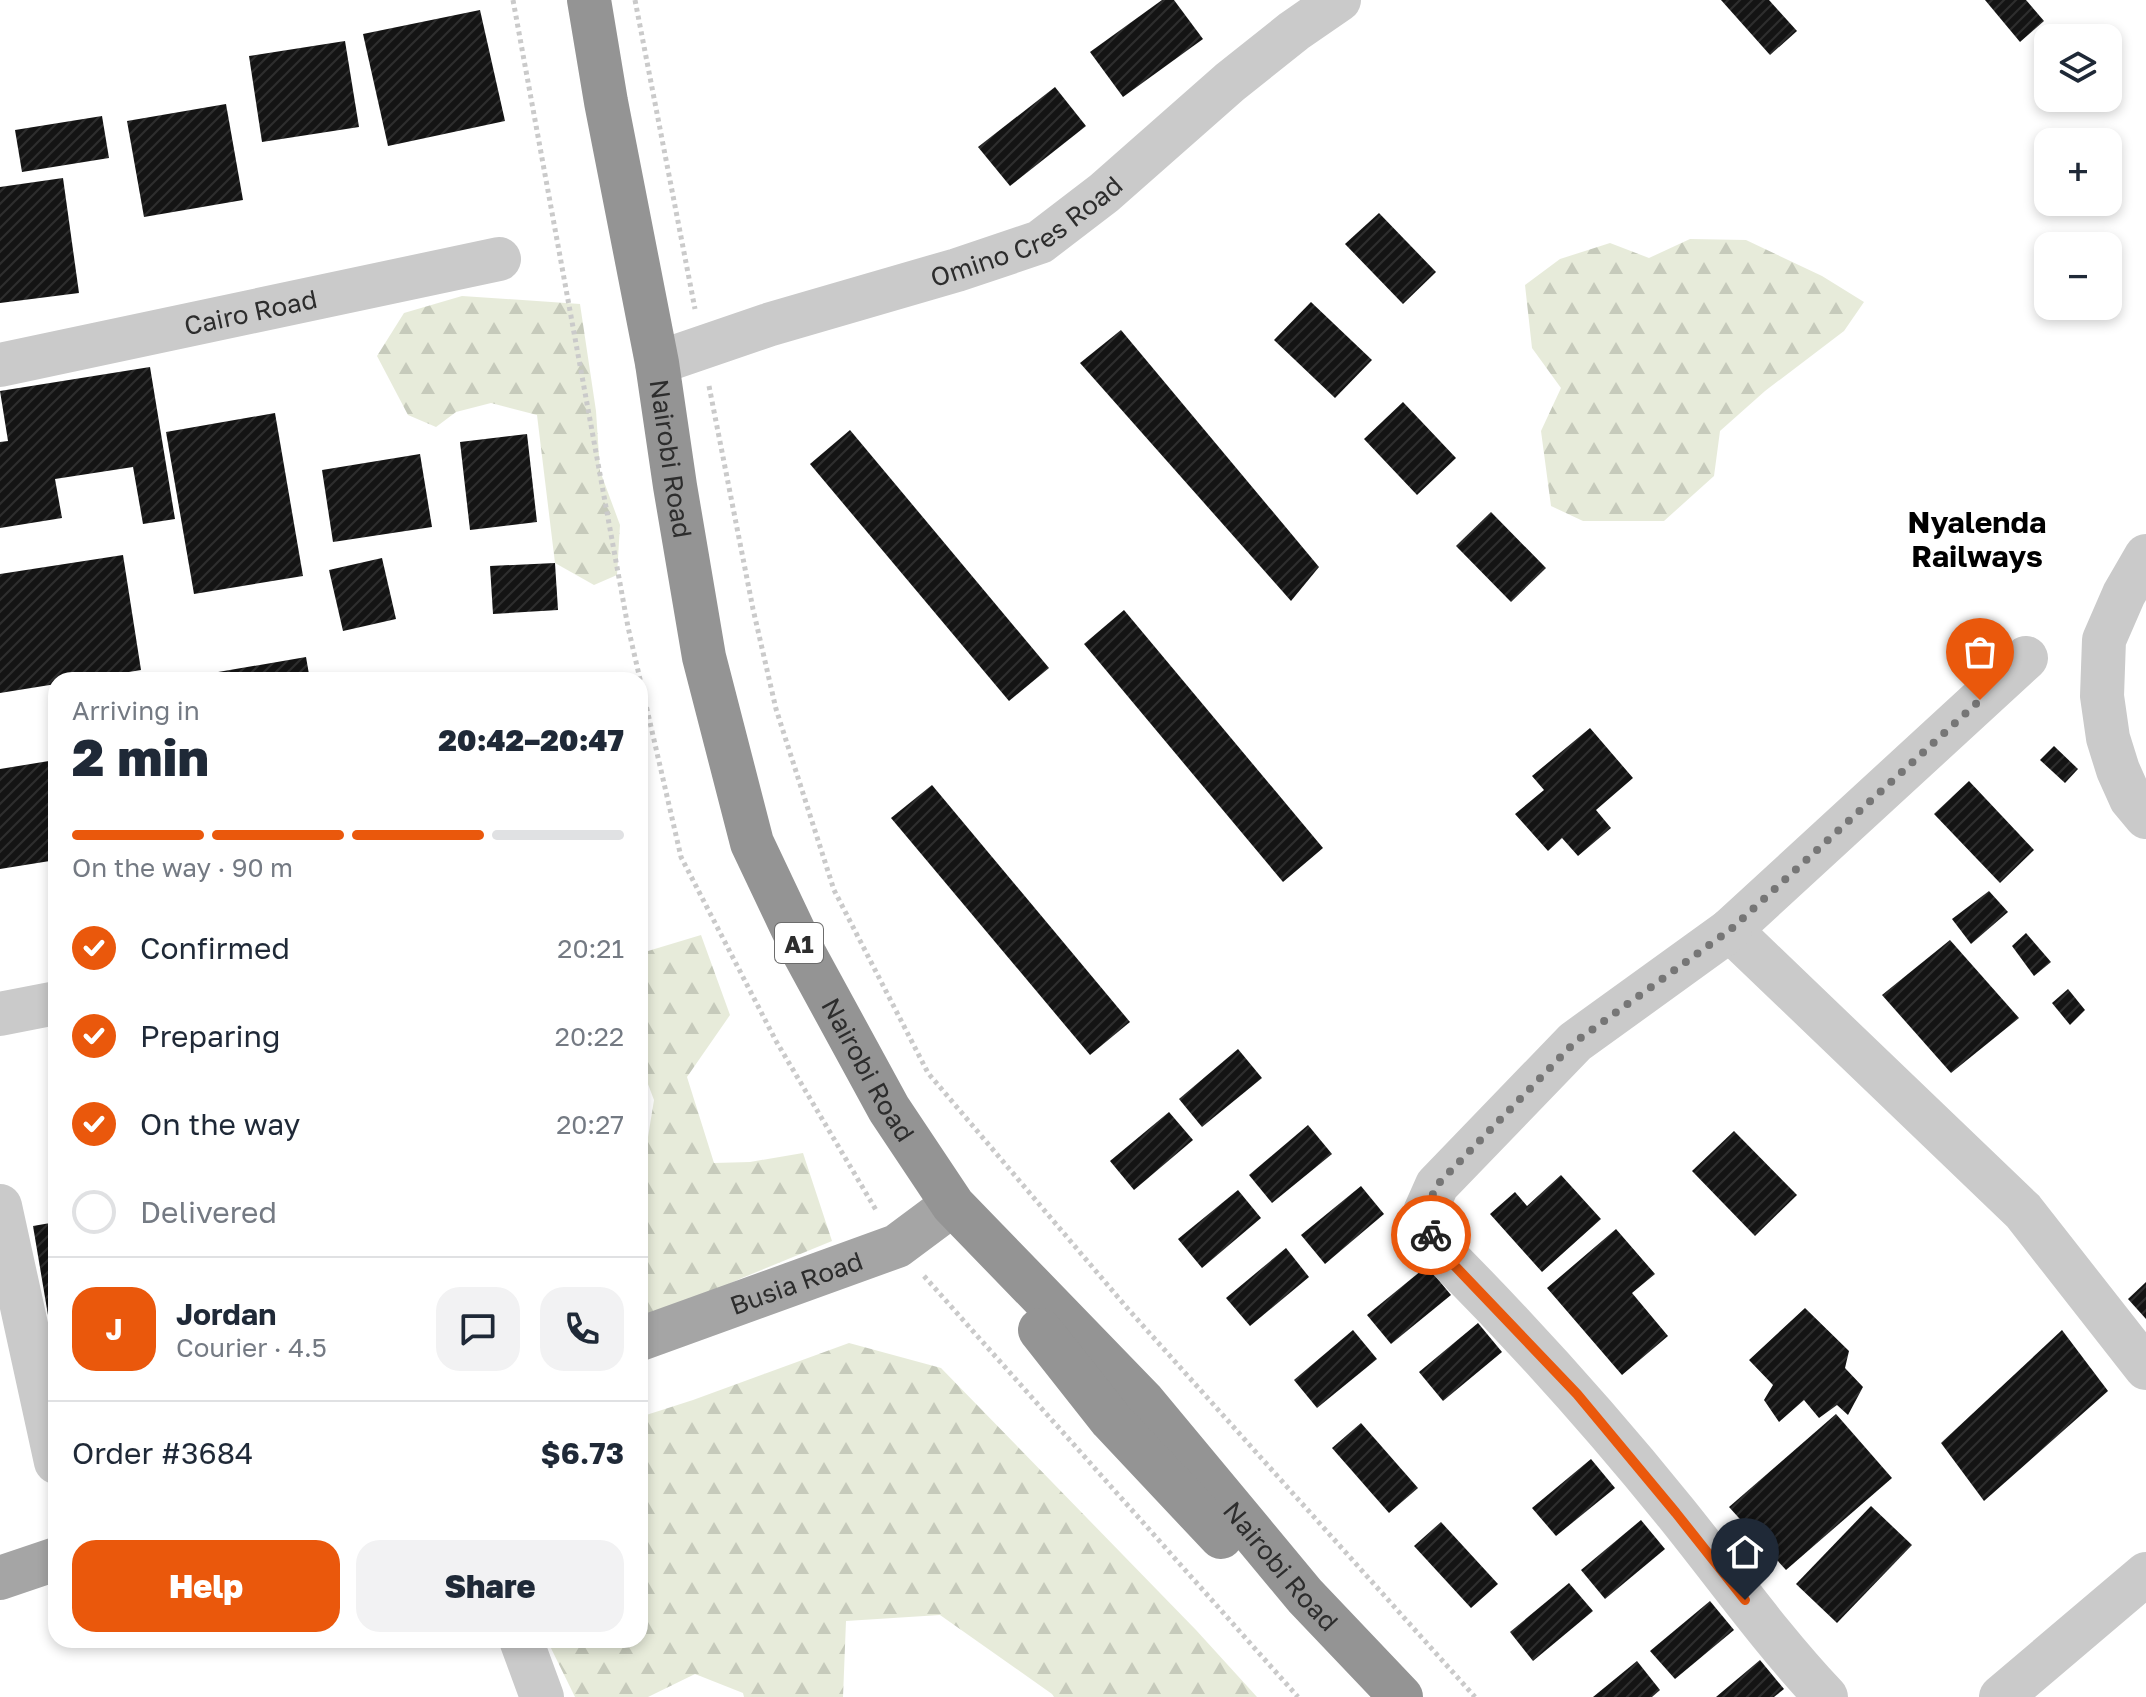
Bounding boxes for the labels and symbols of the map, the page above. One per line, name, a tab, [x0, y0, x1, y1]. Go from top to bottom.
street label: Omino Cres Road	[927, 169, 1128, 292]
street label: Cairo Road	[181, 283, 320, 341]
street label: Nairobi Road	[644, 377, 699, 540]
district label: Nyalenda Railways	[1908, 504, 2046, 574]
pin	[1946, 618, 2014, 700]
road number: A1	[775, 923, 823, 963]
street label: Nairobi Road	[816, 992, 922, 1147]
courier	[1391, 1195, 1471, 1275]
street label: Busia Road	[726, 1244, 867, 1321]
street label: Nairobi Road	[1217, 1495, 1345, 1637]
pin	[1711, 1518, 1779, 1600]

